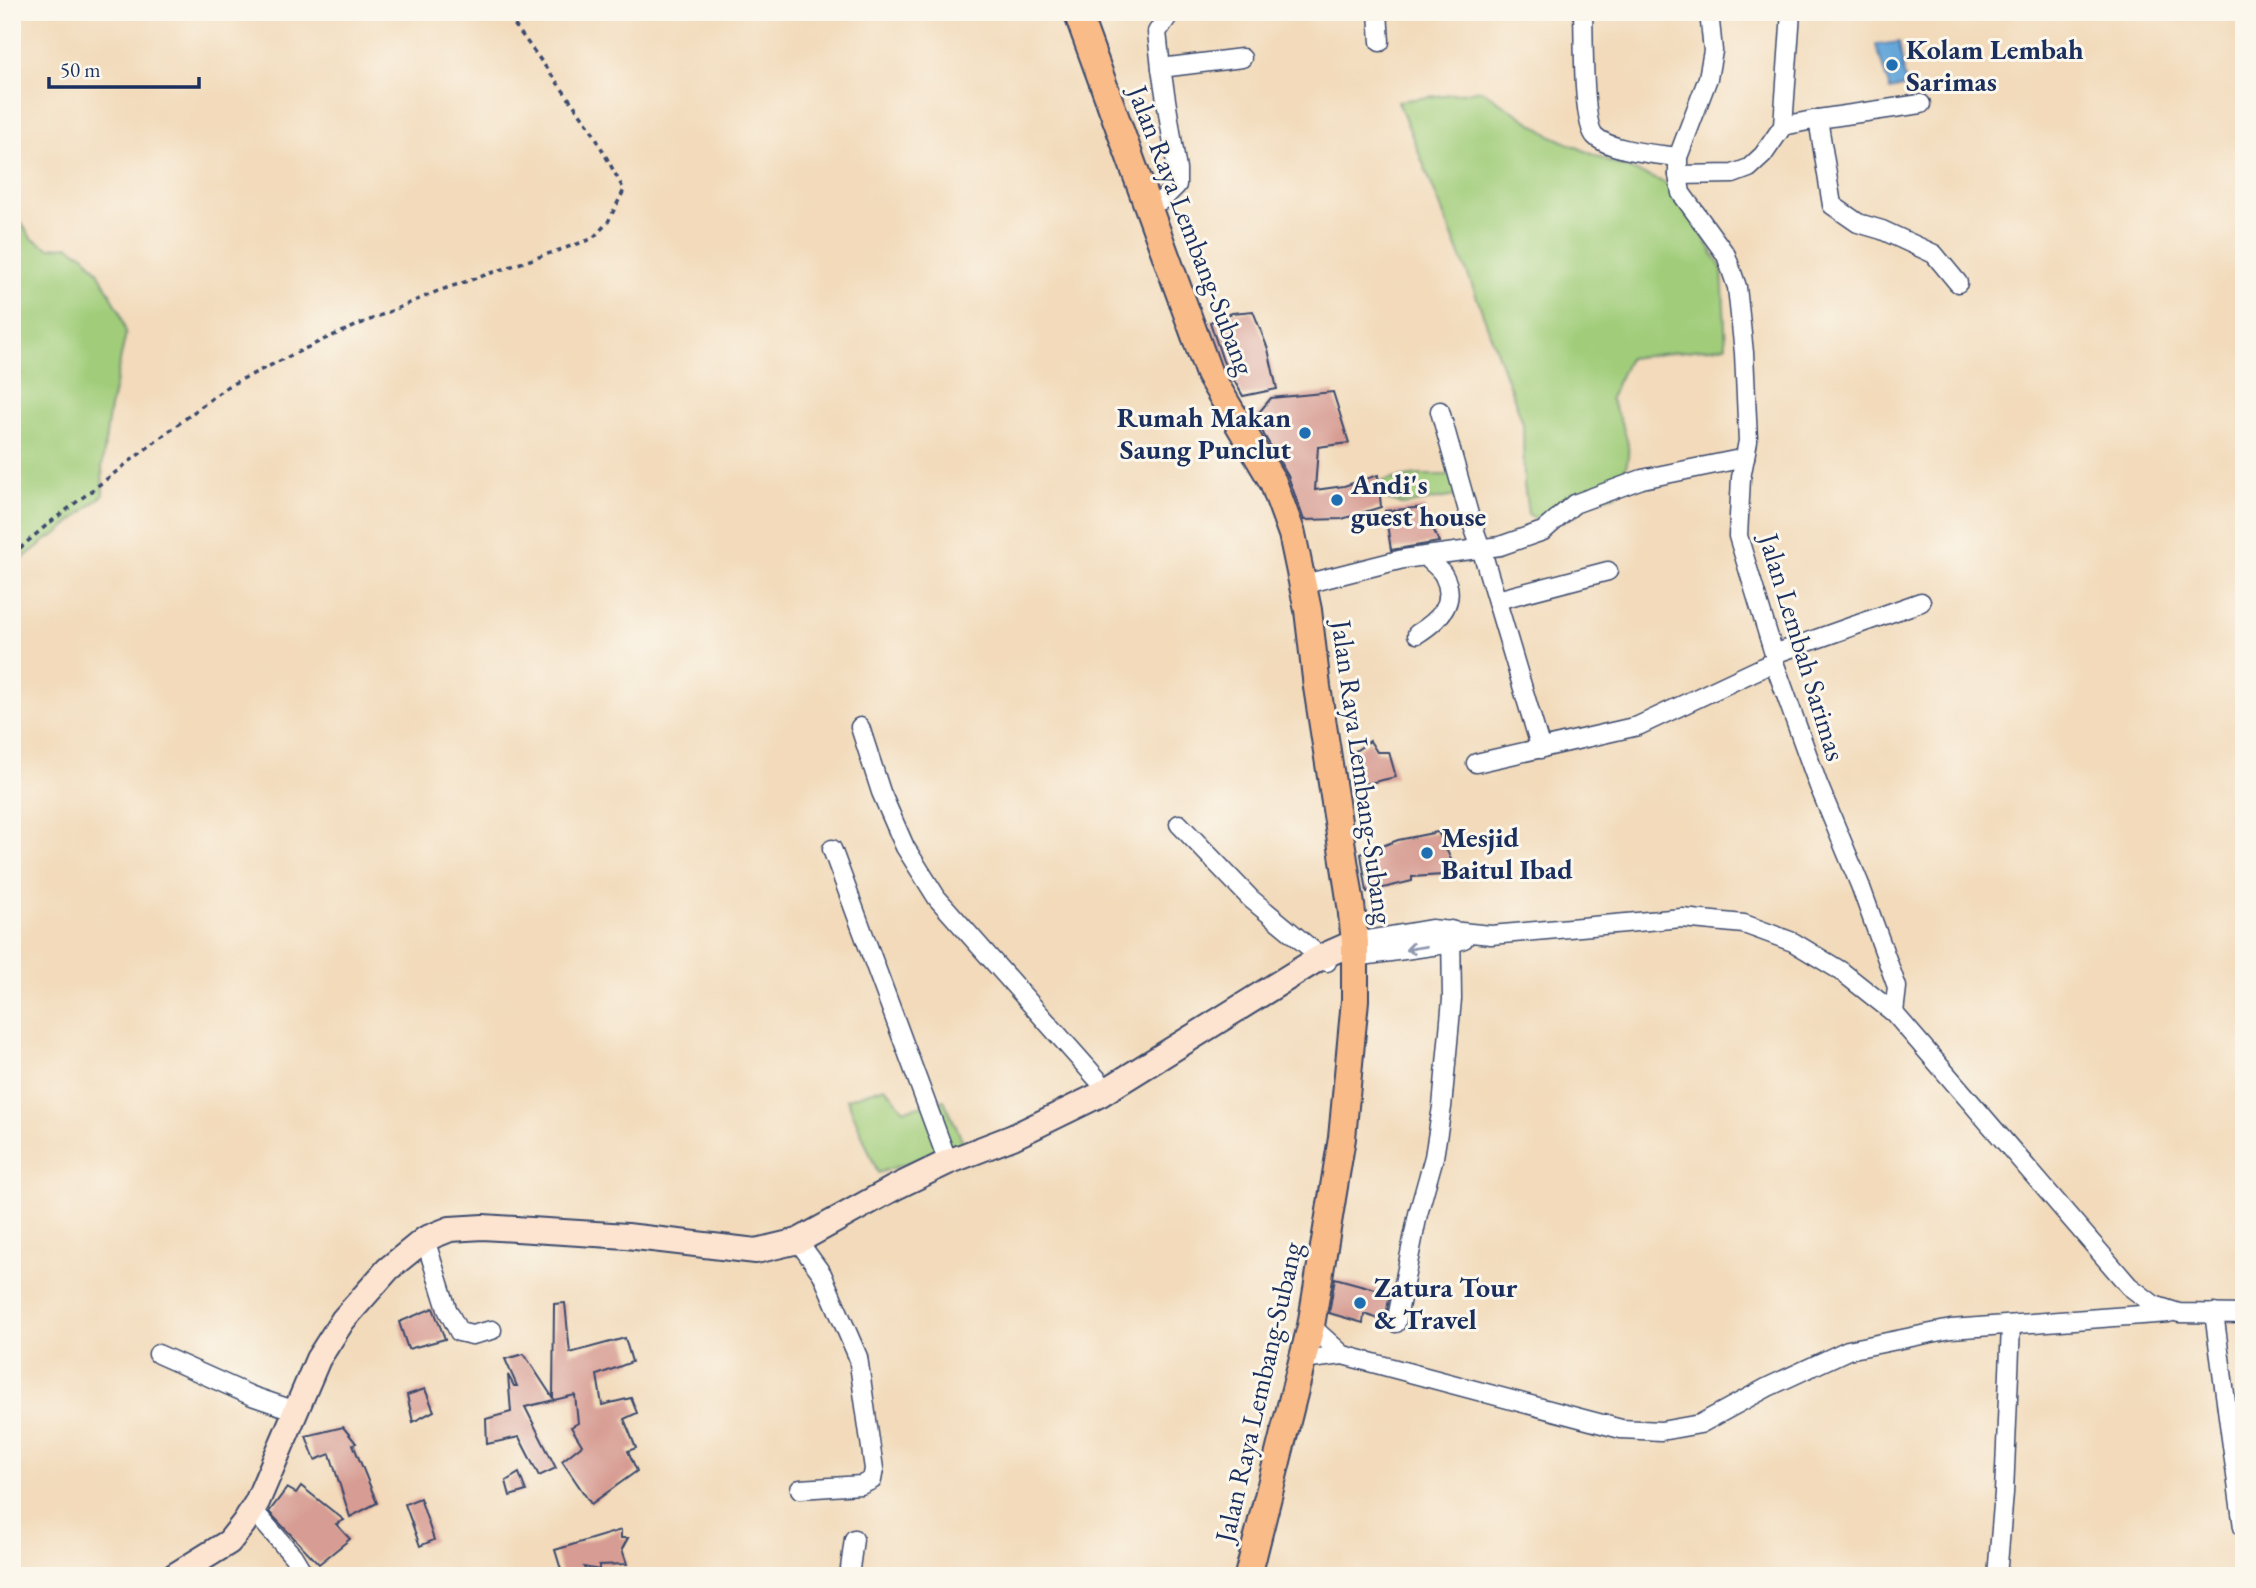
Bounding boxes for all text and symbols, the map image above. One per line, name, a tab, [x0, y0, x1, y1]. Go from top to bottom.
place label: Kolam Lembah Sarimas	[1906, 31, 2084, 99]
scale bar	[49, 46, 200, 90]
text: 50 m	[60, 56, 101, 83]
marker: Kolam Lembah Sarimas	[1884, 57, 1900, 73]
street label: Jalan Raya Lembang-Subang	[1119, 78, 1264, 380]
place label: Rumah Makan Saung Punclut	[1117, 399, 1291, 467]
marker: Rumah Makan Saung Punclut	[1297, 425, 1313, 441]
place label: Andi's guest house	[1350, 466, 1486, 534]
marker: Andi's guest house	[1329, 492, 1345, 508]
street label: Jalan Lembah Sarimas	[1751, 527, 1855, 765]
street label: Jalan Raya Lembang-Subang	[1324, 616, 1402, 927]
place label: Mesjid Baitul Ibad	[1441, 819, 1573, 887]
marker: Mesjid Baitul Ibad	[1419, 845, 1435, 861]
one-way arrow	[1406, 942, 1428, 955]
street label: Jalan Raya Lembang-Subang	[1205, 1238, 1310, 1548]
place label: Zatura Tour & Travel	[1374, 1269, 1518, 1337]
marker: Zatura Tour & Travel	[1352, 1295, 1368, 1311]

